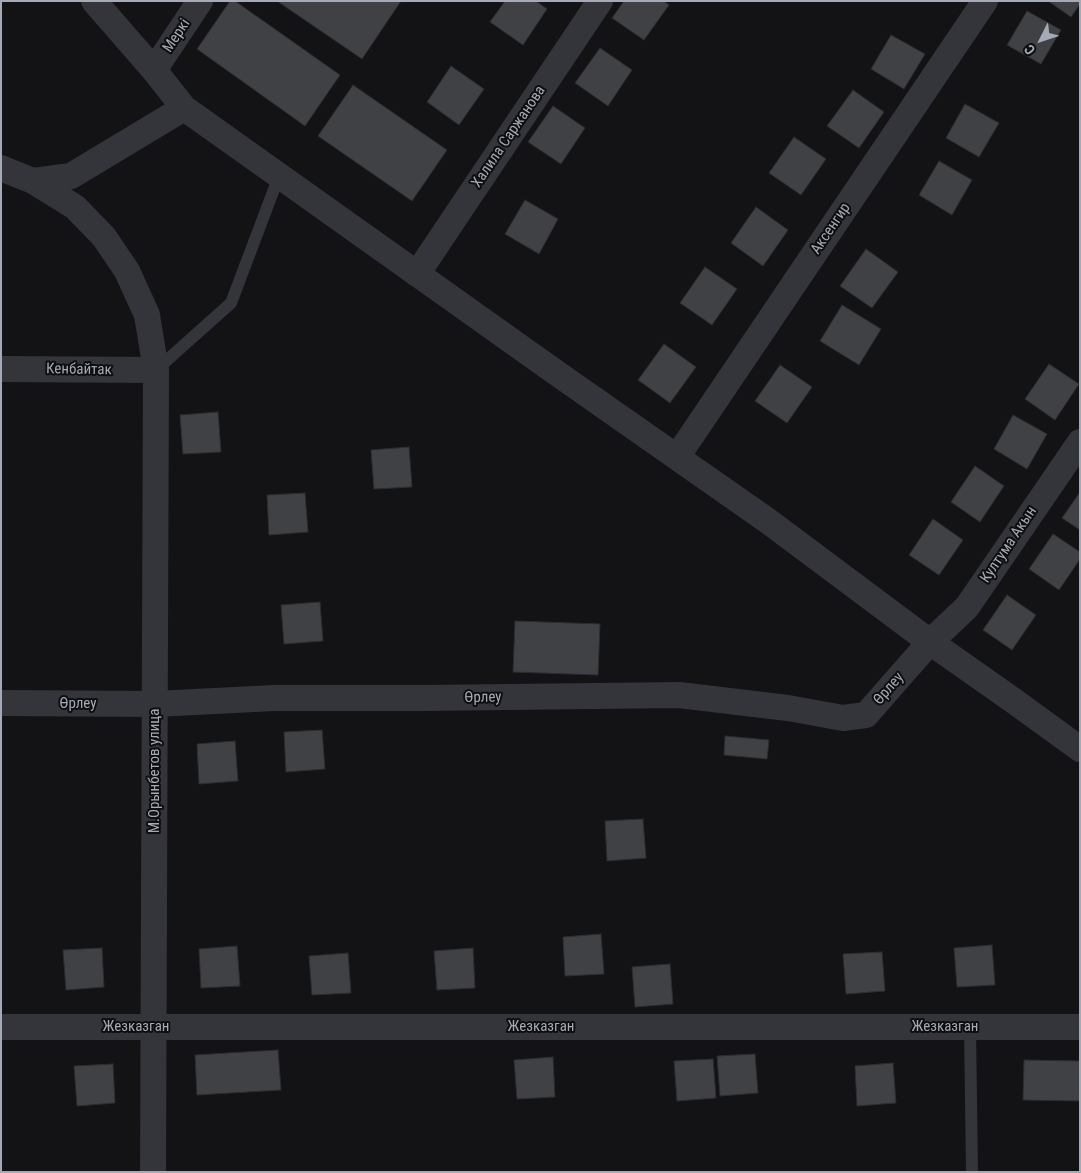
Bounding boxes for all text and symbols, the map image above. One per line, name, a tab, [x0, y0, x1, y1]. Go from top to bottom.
north arrow	[1016, 15, 1066, 65]
street label: Меркі	[159, 16, 195, 56]
text: С	[1021, 42, 1038, 58]
street label: Халила Саржанова	[468, 83, 550, 191]
street label: Аксенгир	[807, 200, 855, 258]
street label: Кенбайтак	[46, 360, 112, 380]
street label: Култума Акын	[977, 503, 1041, 587]
street label: Өрлеу	[870, 669, 908, 709]
street label: Өрлеу	[464, 689, 502, 707]
street label: Өрлеу	[59, 695, 97, 713]
street label: М.Орынбетов улица	[146, 709, 164, 833]
street label: Жезказган	[103, 1018, 169, 1036]
street label: Жезказган	[508, 1018, 574, 1036]
street label: Жезказган	[912, 1018, 978, 1036]

